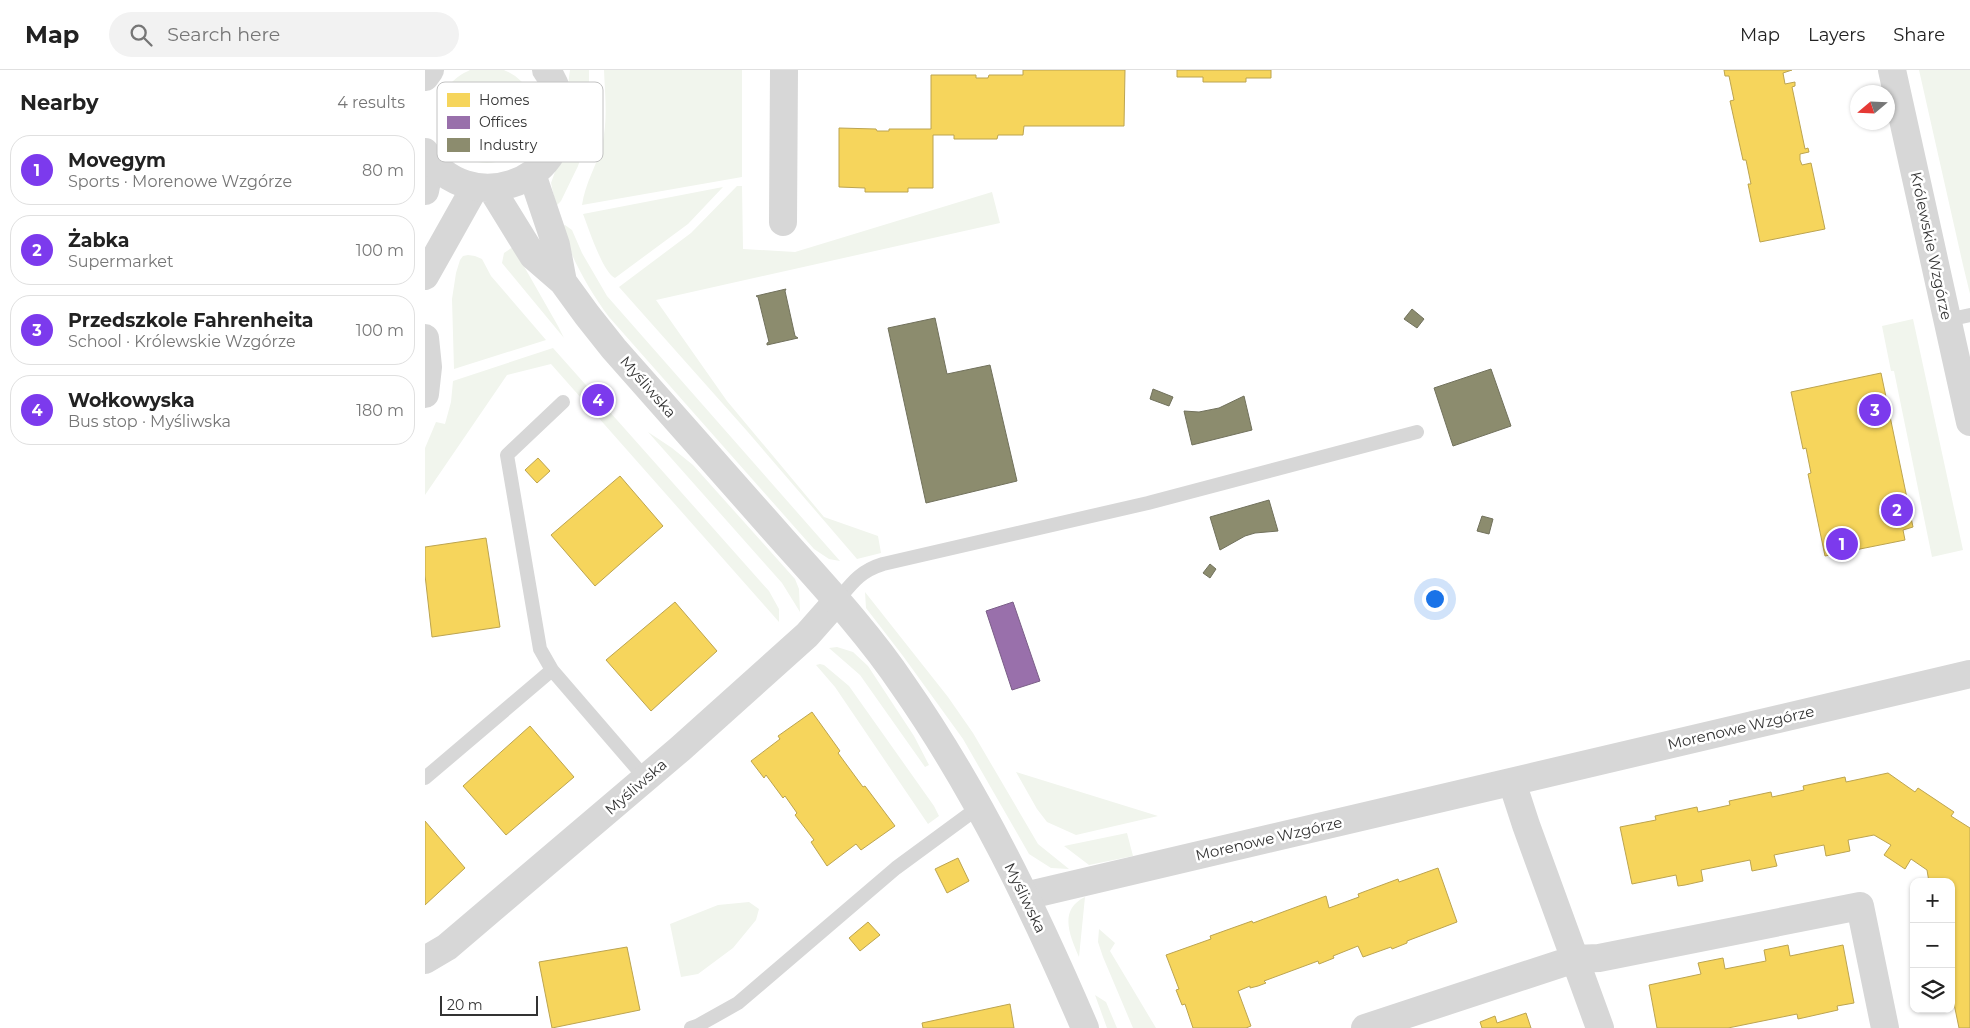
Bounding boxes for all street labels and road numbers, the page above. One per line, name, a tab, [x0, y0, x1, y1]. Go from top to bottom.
street label: Królewskie Wzgórze	[1906, 170, 1956, 322]
street label: Myśliwska	[616, 352, 680, 422]
street label: Morenowe Wzgórze	[1666, 701, 1816, 754]
street label: Myśliwska	[601, 755, 671, 819]
street label: Morenowe Wzgórze	[1194, 812, 1344, 865]
street label: Myśliwska	[1000, 860, 1051, 936]

